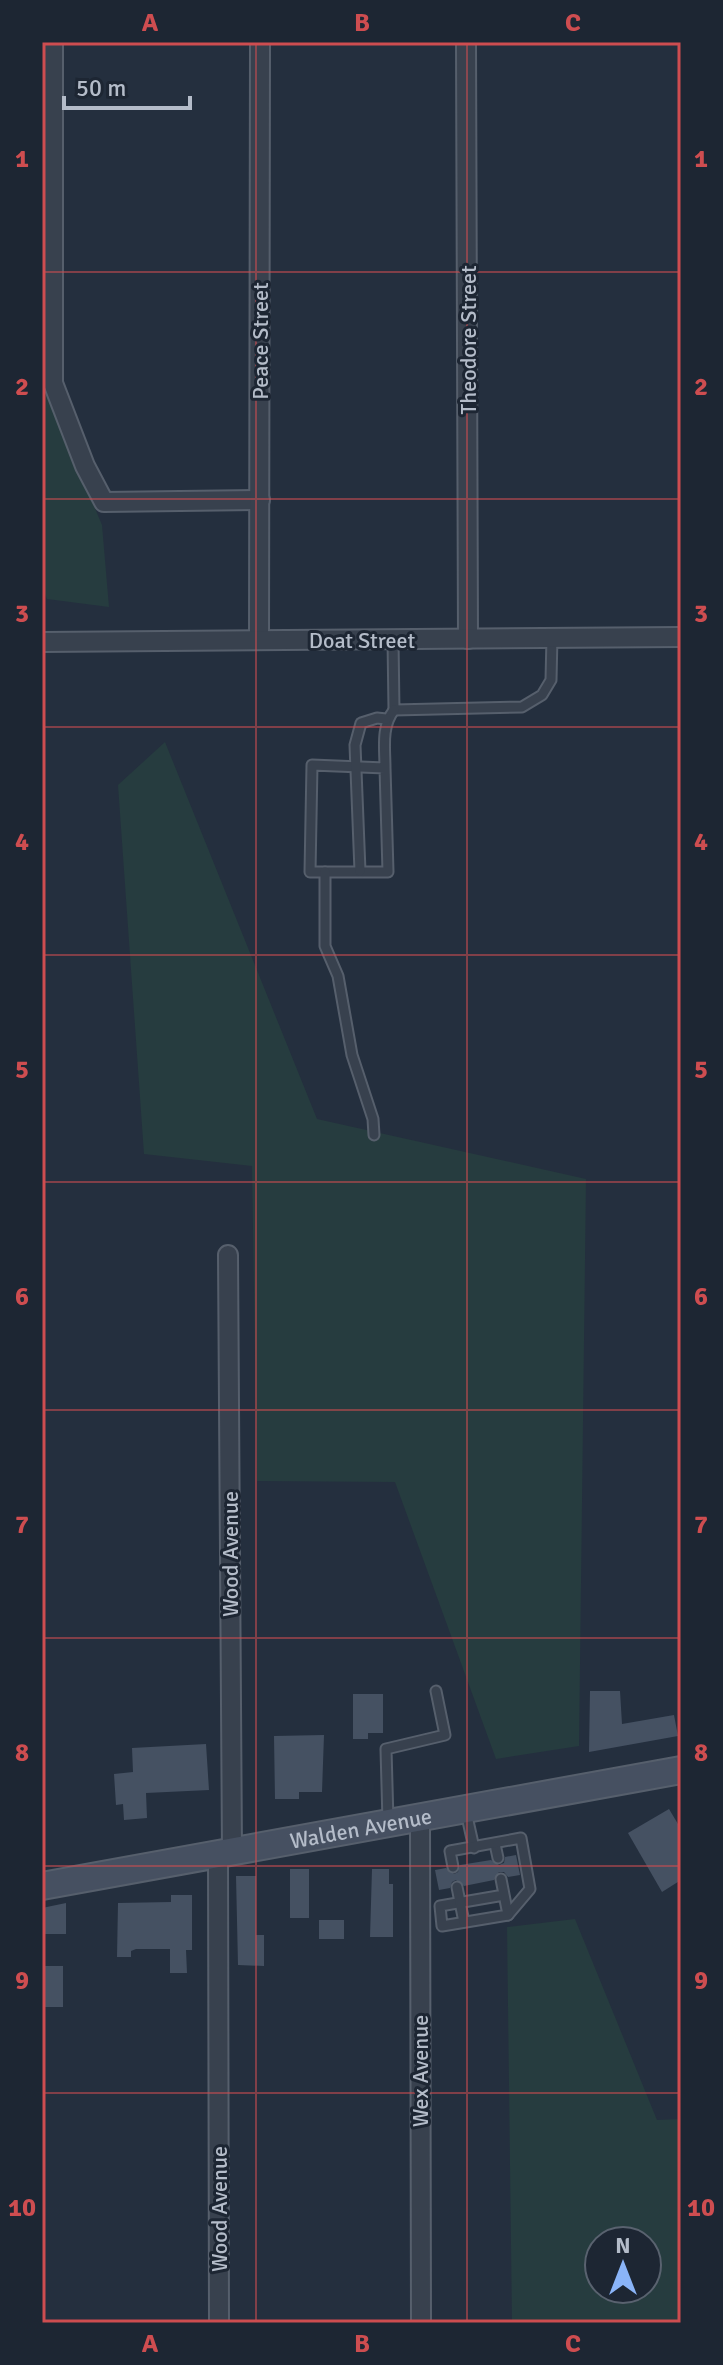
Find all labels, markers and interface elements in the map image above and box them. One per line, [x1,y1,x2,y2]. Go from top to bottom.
text: A [142,7,159,39]
text: B [354,7,370,39]
text: C [565,7,581,39]
scale bar [64,60,190,110]
text: 50 m [76,73,126,103]
text: 1 [15,143,29,175]
text: 1 [694,143,708,175]
street label: Theodore Street [455,265,482,415]
street label: Peace Street [247,282,274,400]
text: 2 [15,371,29,403]
text: 2 [694,371,708,403]
text: 3 [15,598,29,630]
text: 3 [694,598,708,630]
street label: Doat Street [309,627,416,654]
text: 4 [15,826,29,858]
text: 4 [694,826,708,858]
text: 5 [15,1054,29,1086]
text: 5 [694,1054,708,1086]
text: 6 [15,1281,29,1313]
text: 6 [694,1281,708,1313]
street label: Wood Avenue [217,1491,244,1617]
text: 7 [15,1509,29,1541]
text: 7 [694,1509,708,1541]
text: 8 [15,1737,29,1769]
text: 8 [694,1737,708,1769]
street label: Walden Avenue [288,1802,434,1855]
text: 9 [15,1965,29,1997]
text: 9 [694,1965,708,1997]
street label: Wex Avenue [407,2015,434,2127]
street label: Wood Avenue [206,2146,233,2272]
text: 10 [8,2192,36,2224]
text: 10 [687,2192,715,2224]
north arrow [583,2225,663,2305]
text: N [615,2232,631,2259]
text: A [142,2328,159,2360]
text: B [354,2328,370,2360]
text: C [565,2328,581,2360]

